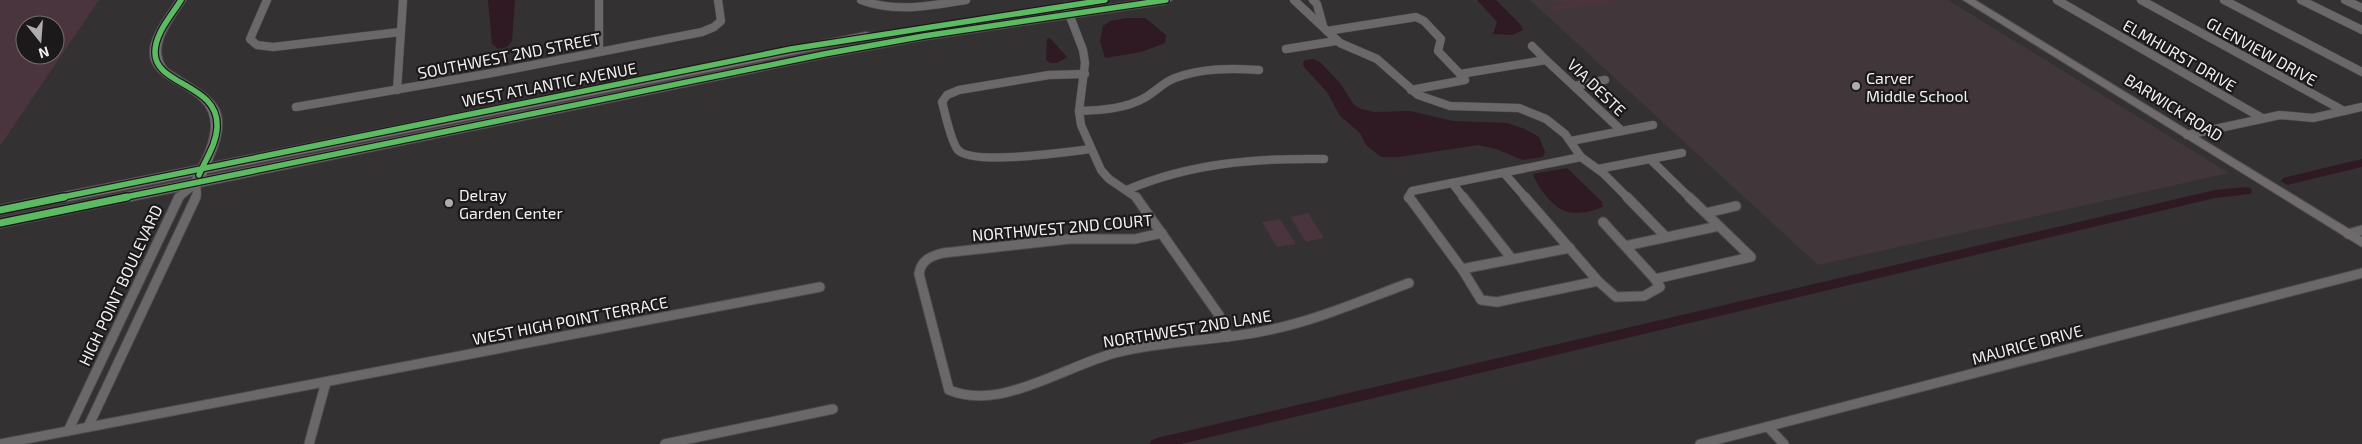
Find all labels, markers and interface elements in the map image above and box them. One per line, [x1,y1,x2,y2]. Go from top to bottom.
street label: GLENVIEW DRIVE [2203,13,2321,89]
north arrow [15,15,65,65]
street label: ELMHURST DRIVE [2120,15,2240,95]
street label: SOUTHWEST 2ND STREET [416,28,602,82]
text: N [37,43,51,63]
street label: VIA DESTE [1564,55,1630,120]
street label: WEST ATLANTIC AVENUE [460,58,638,110]
place label: Carver Middle School [1866,68,1969,105]
street label: BARWICK ROAD [2121,69,2227,145]
marker: Carver Middle School [1850,80,1862,92]
place label: Delray Garden Center [459,185,563,222]
marker: Delray Garden Center [443,197,455,209]
street label: HIGH POINT BOULEVARD [74,201,166,369]
street label: NORTHWEST 2ND COURT [971,210,1153,244]
street label: WEST HIGH POINT TERRACE [471,292,669,348]
street label: NORTHWEST 2ND LANE [1101,305,1273,351]
street label: MAURICE DRIVE [1970,320,2084,368]

